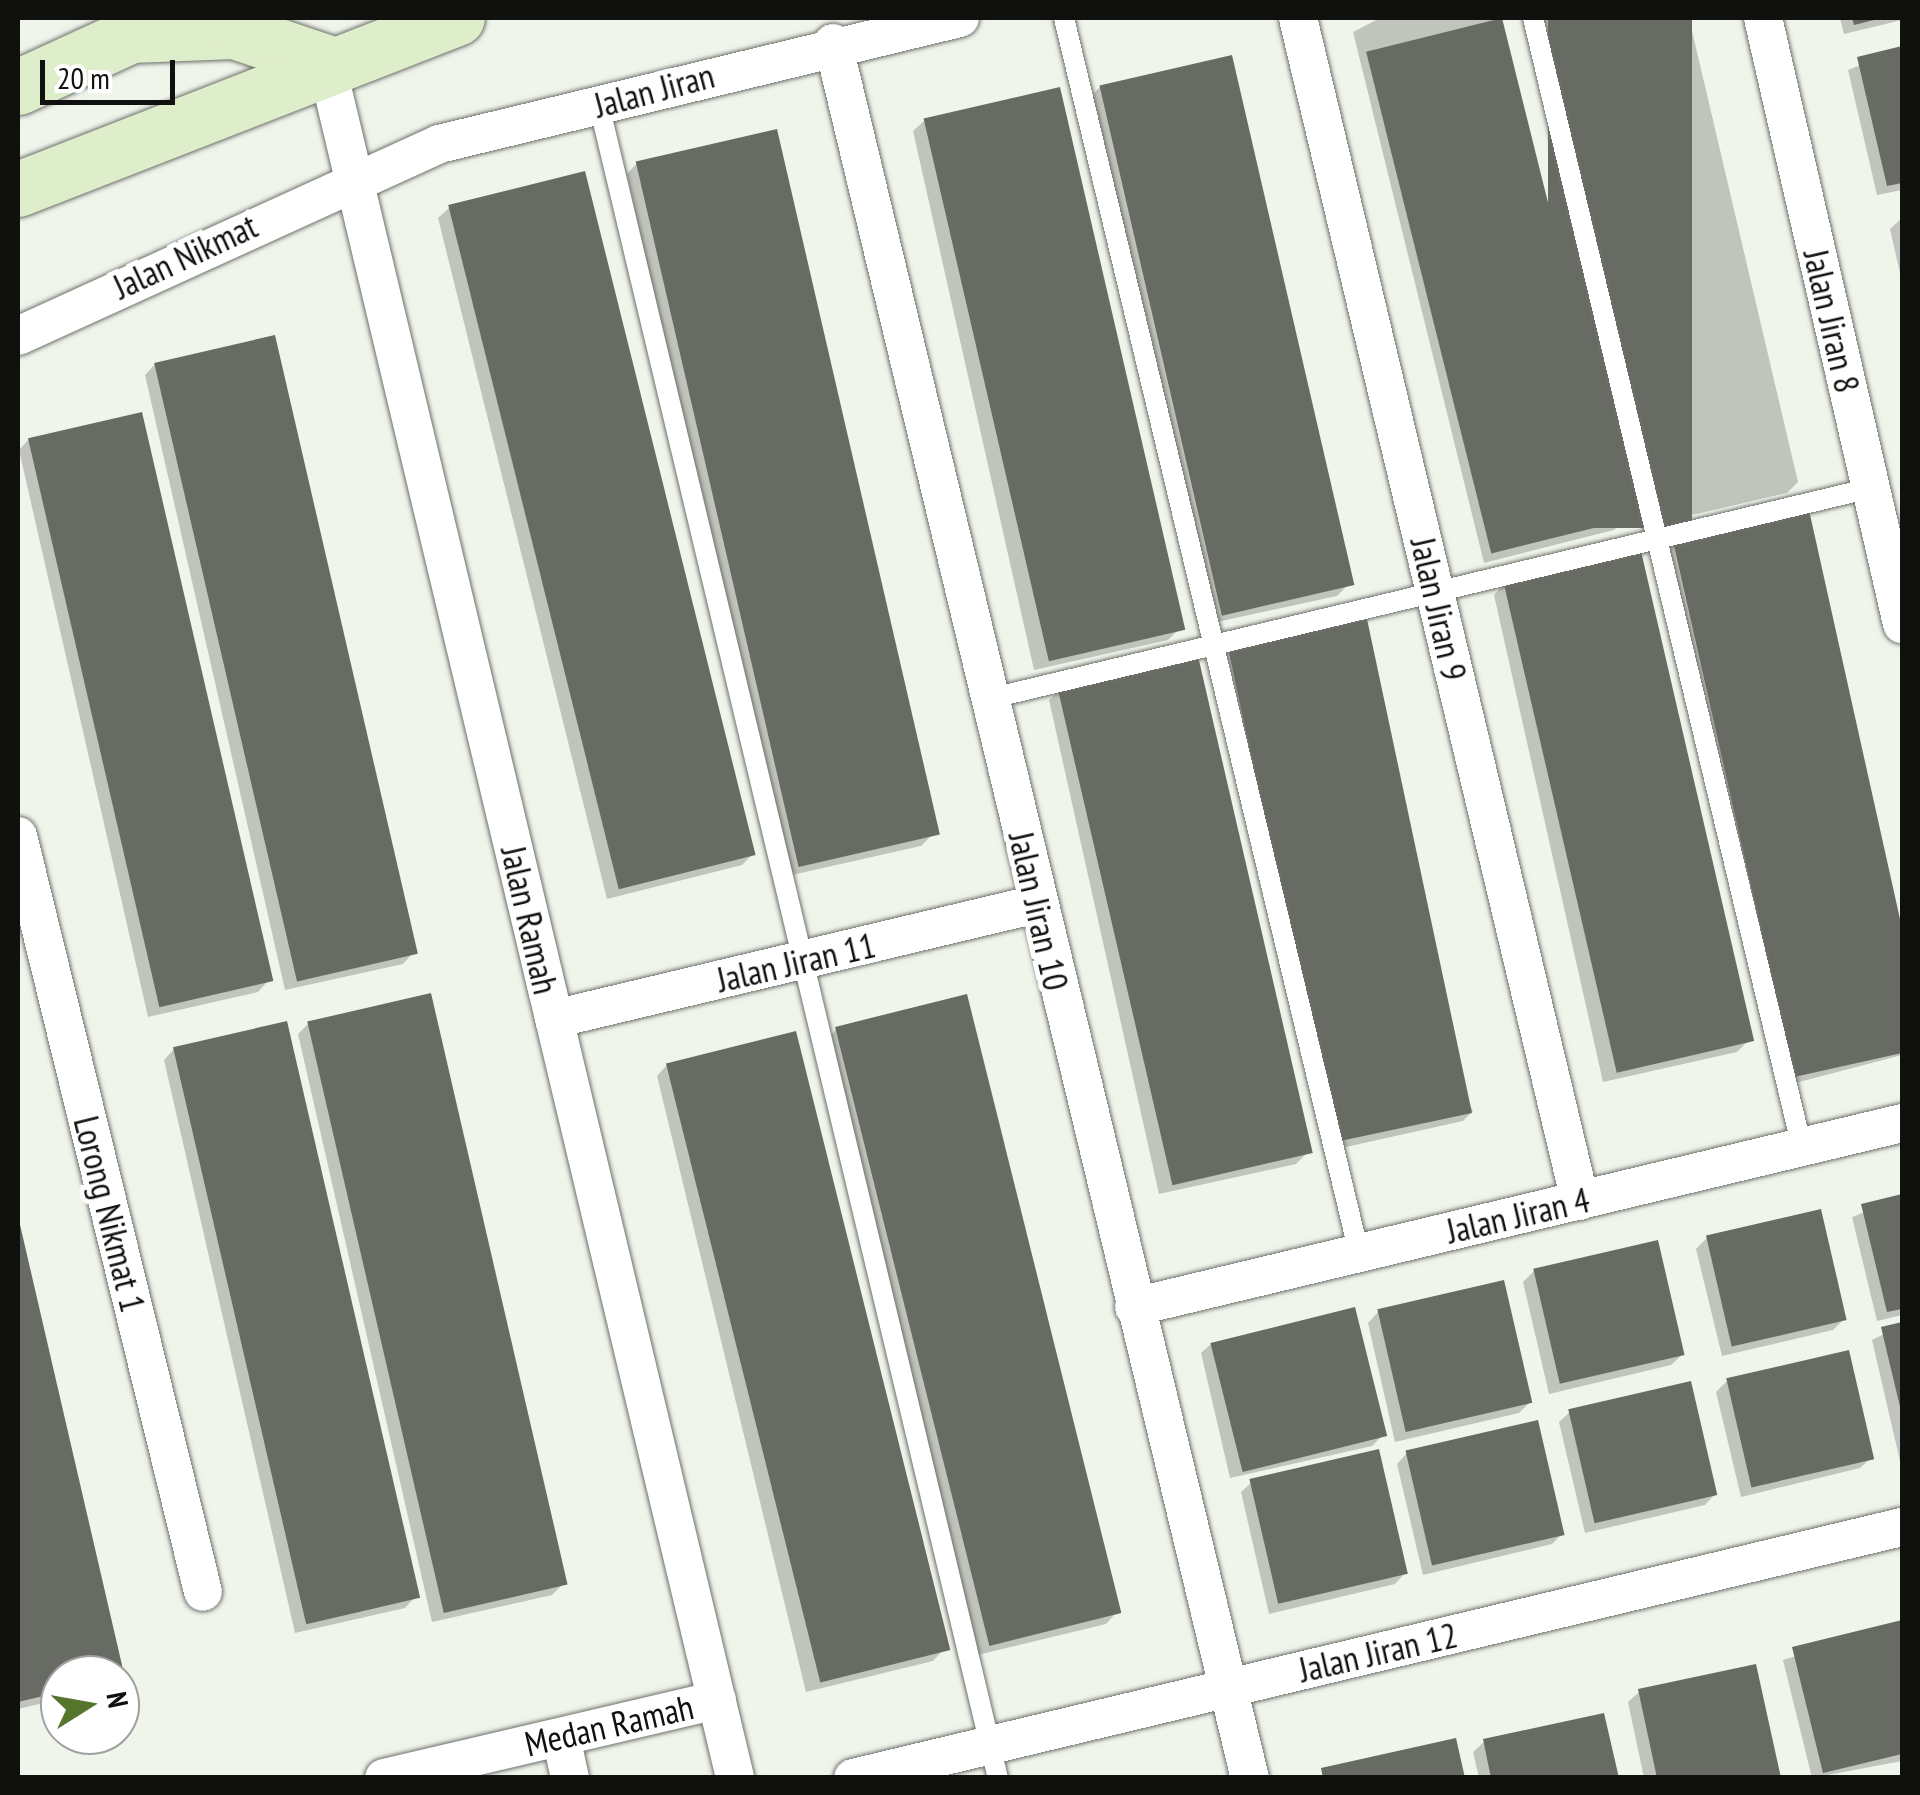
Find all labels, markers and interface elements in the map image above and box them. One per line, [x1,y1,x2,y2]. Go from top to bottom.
scale bar [45,40,180,102]
street label: Jalan Jiran [589,54,719,126]
text: 20 m [57,58,110,97]
street label: Jalan Nikmat [106,204,264,308]
street label: Jalan Jiran 8 [1795,245,1869,397]
street label: Jalan Jiran 9 [1402,533,1476,685]
street label: Jalan Jiran 10 [1000,828,1078,994]
street label: Jalan Ramah [493,842,567,998]
street label: Jalan Jiran 11 [713,923,879,1001]
street label: Lorong Nikmat 1 [65,1112,155,1316]
street label: Jalan Jiran 4 [1442,1178,1594,1252]
street label: Jalan Jiran 12 [1295,1613,1461,1691]
north arrow [40,1655,140,1755]
street label: Medan Ramah [521,1685,697,1765]
text: N [98,1689,138,1711]

